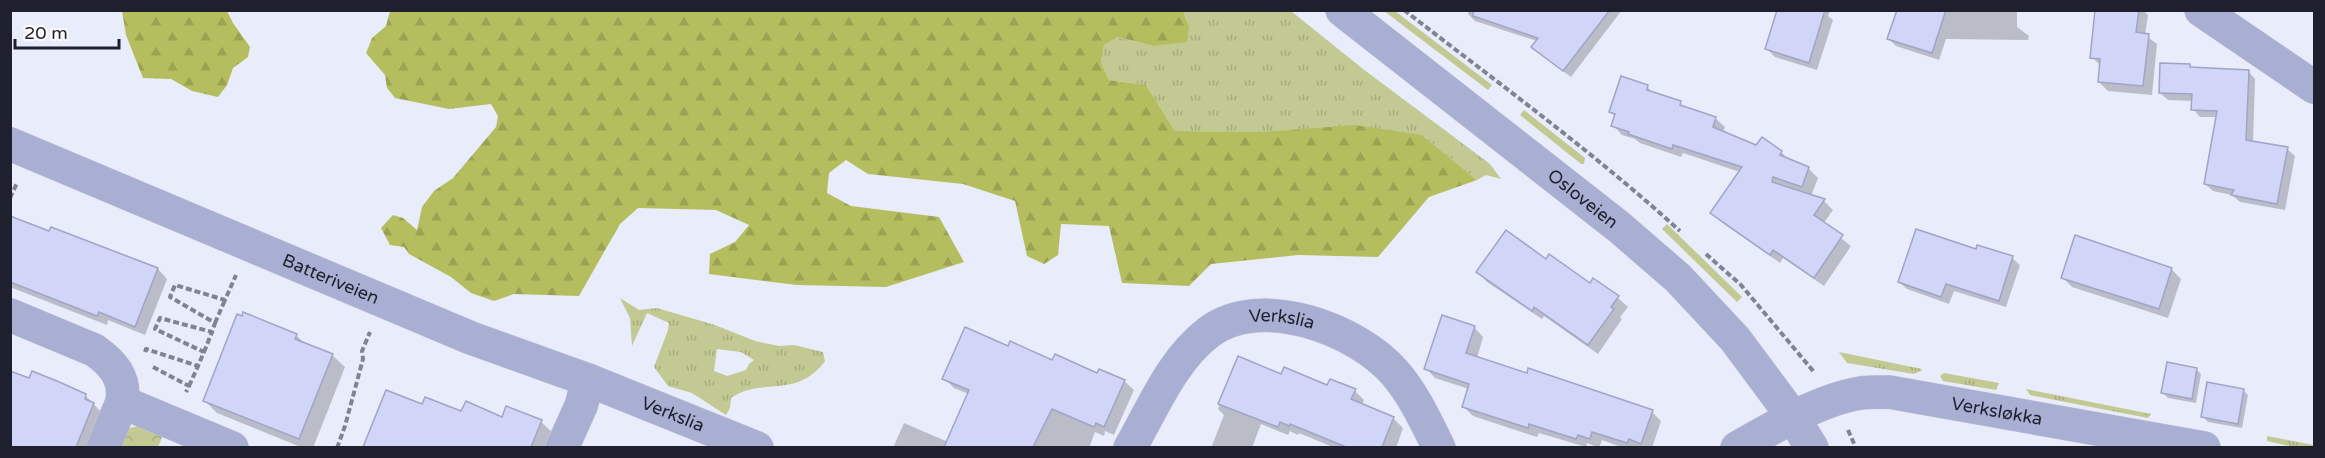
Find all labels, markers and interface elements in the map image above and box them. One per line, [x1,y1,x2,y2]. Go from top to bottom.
scale bar [15,12,118,50]
text: 20 m [24,22,68,44]
street label: Osloveien [1543,164,1623,233]
street label: Batteriveien [279,249,382,309]
street label: Verkslia [1248,304,1317,334]
street label: Verkslia [638,392,708,437]
street label: Verksløkka [1950,392,2044,430]

